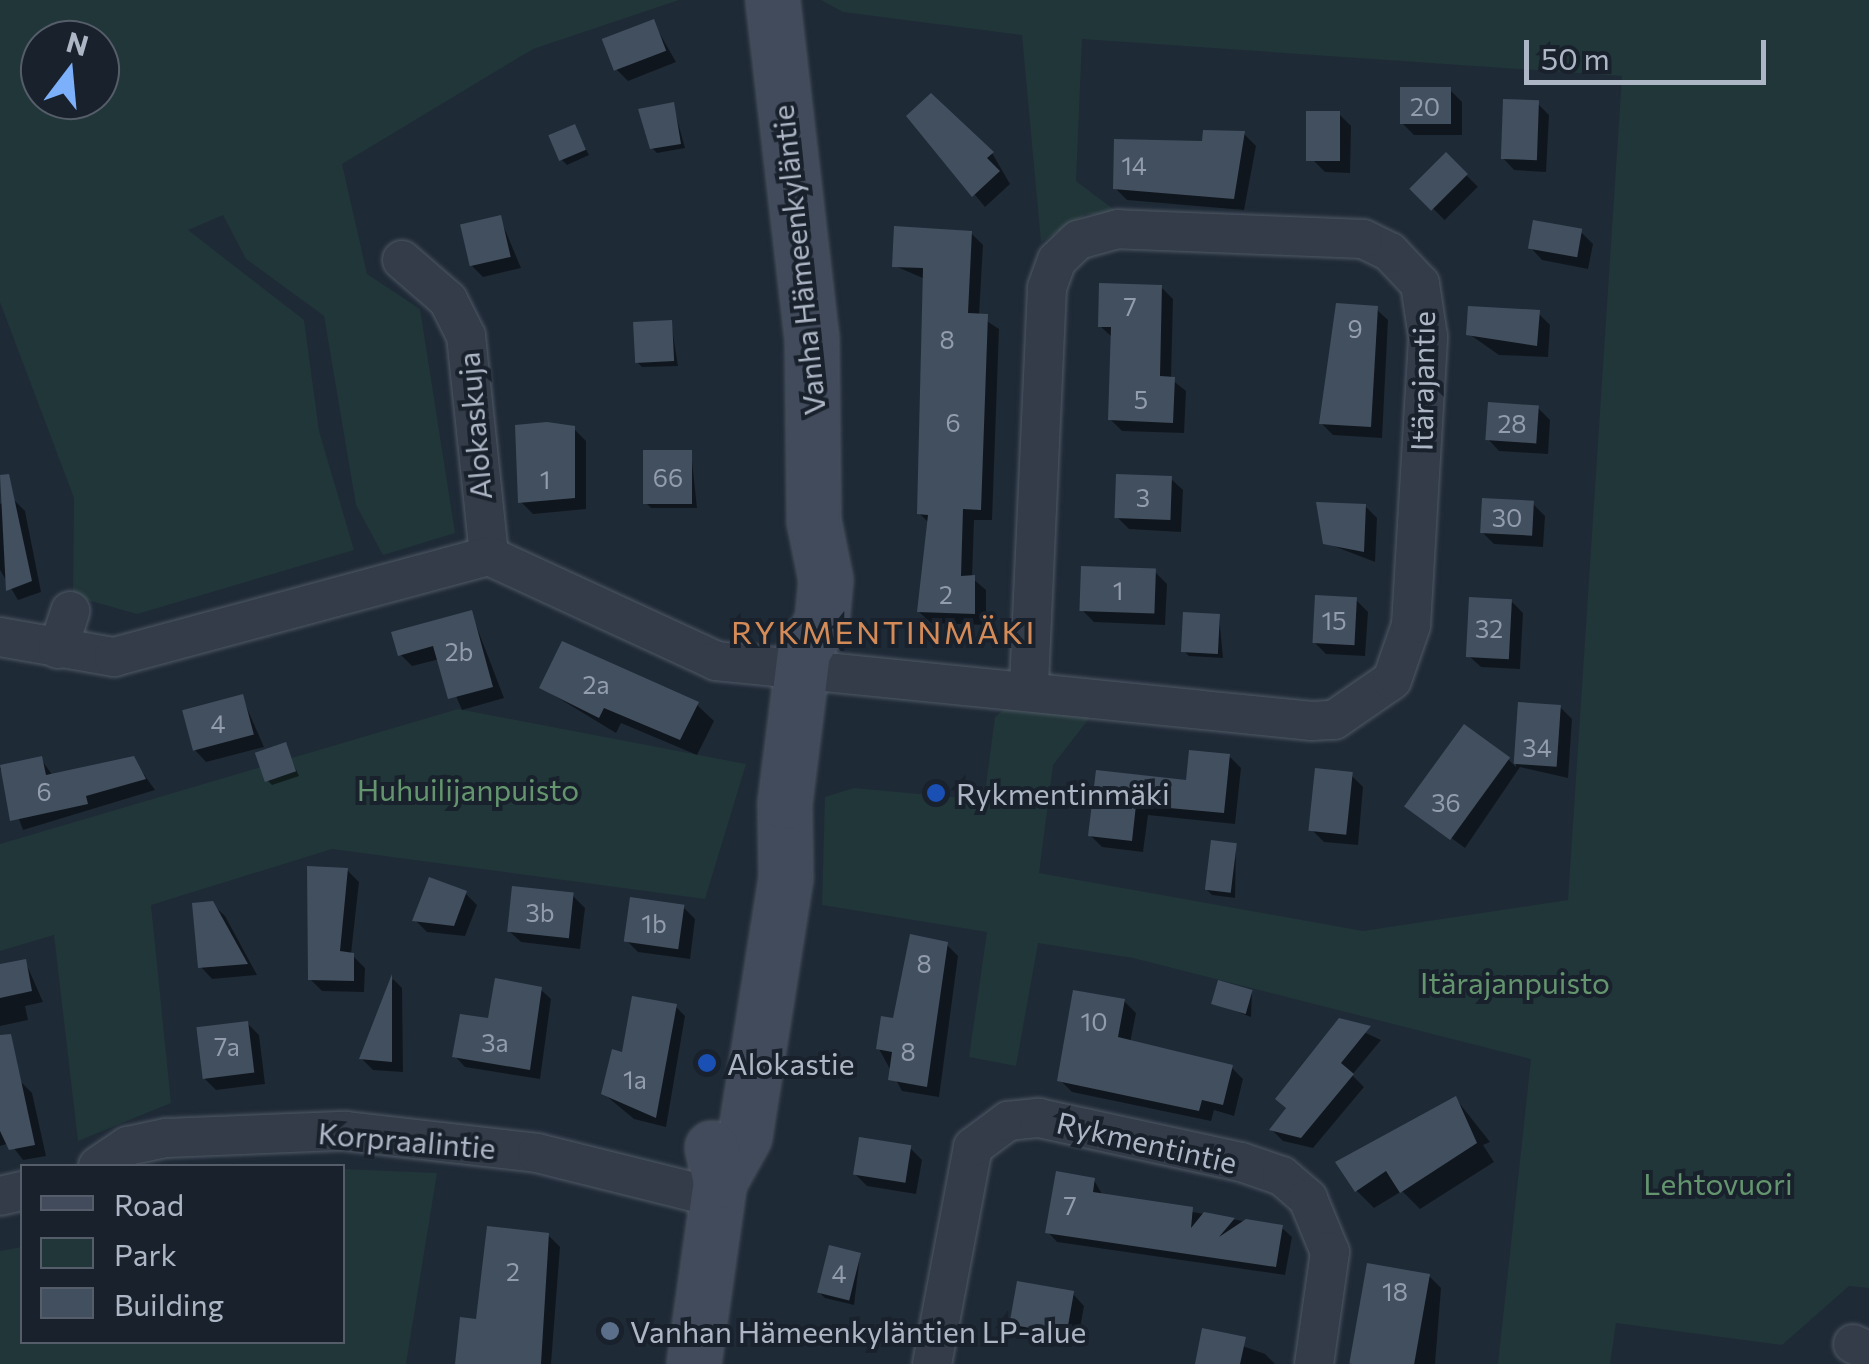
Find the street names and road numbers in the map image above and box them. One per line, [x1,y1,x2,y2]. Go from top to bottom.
street label: Vanha Hämeenkyläntie [764,103,832,417]
street label: Itärajantie [1403,311,1441,451]
street label: Alokaskuja [450,351,498,501]
street label: Rykmentintie [1053,1104,1241,1180]
street label: Korpraalintie [317,1114,497,1166]

